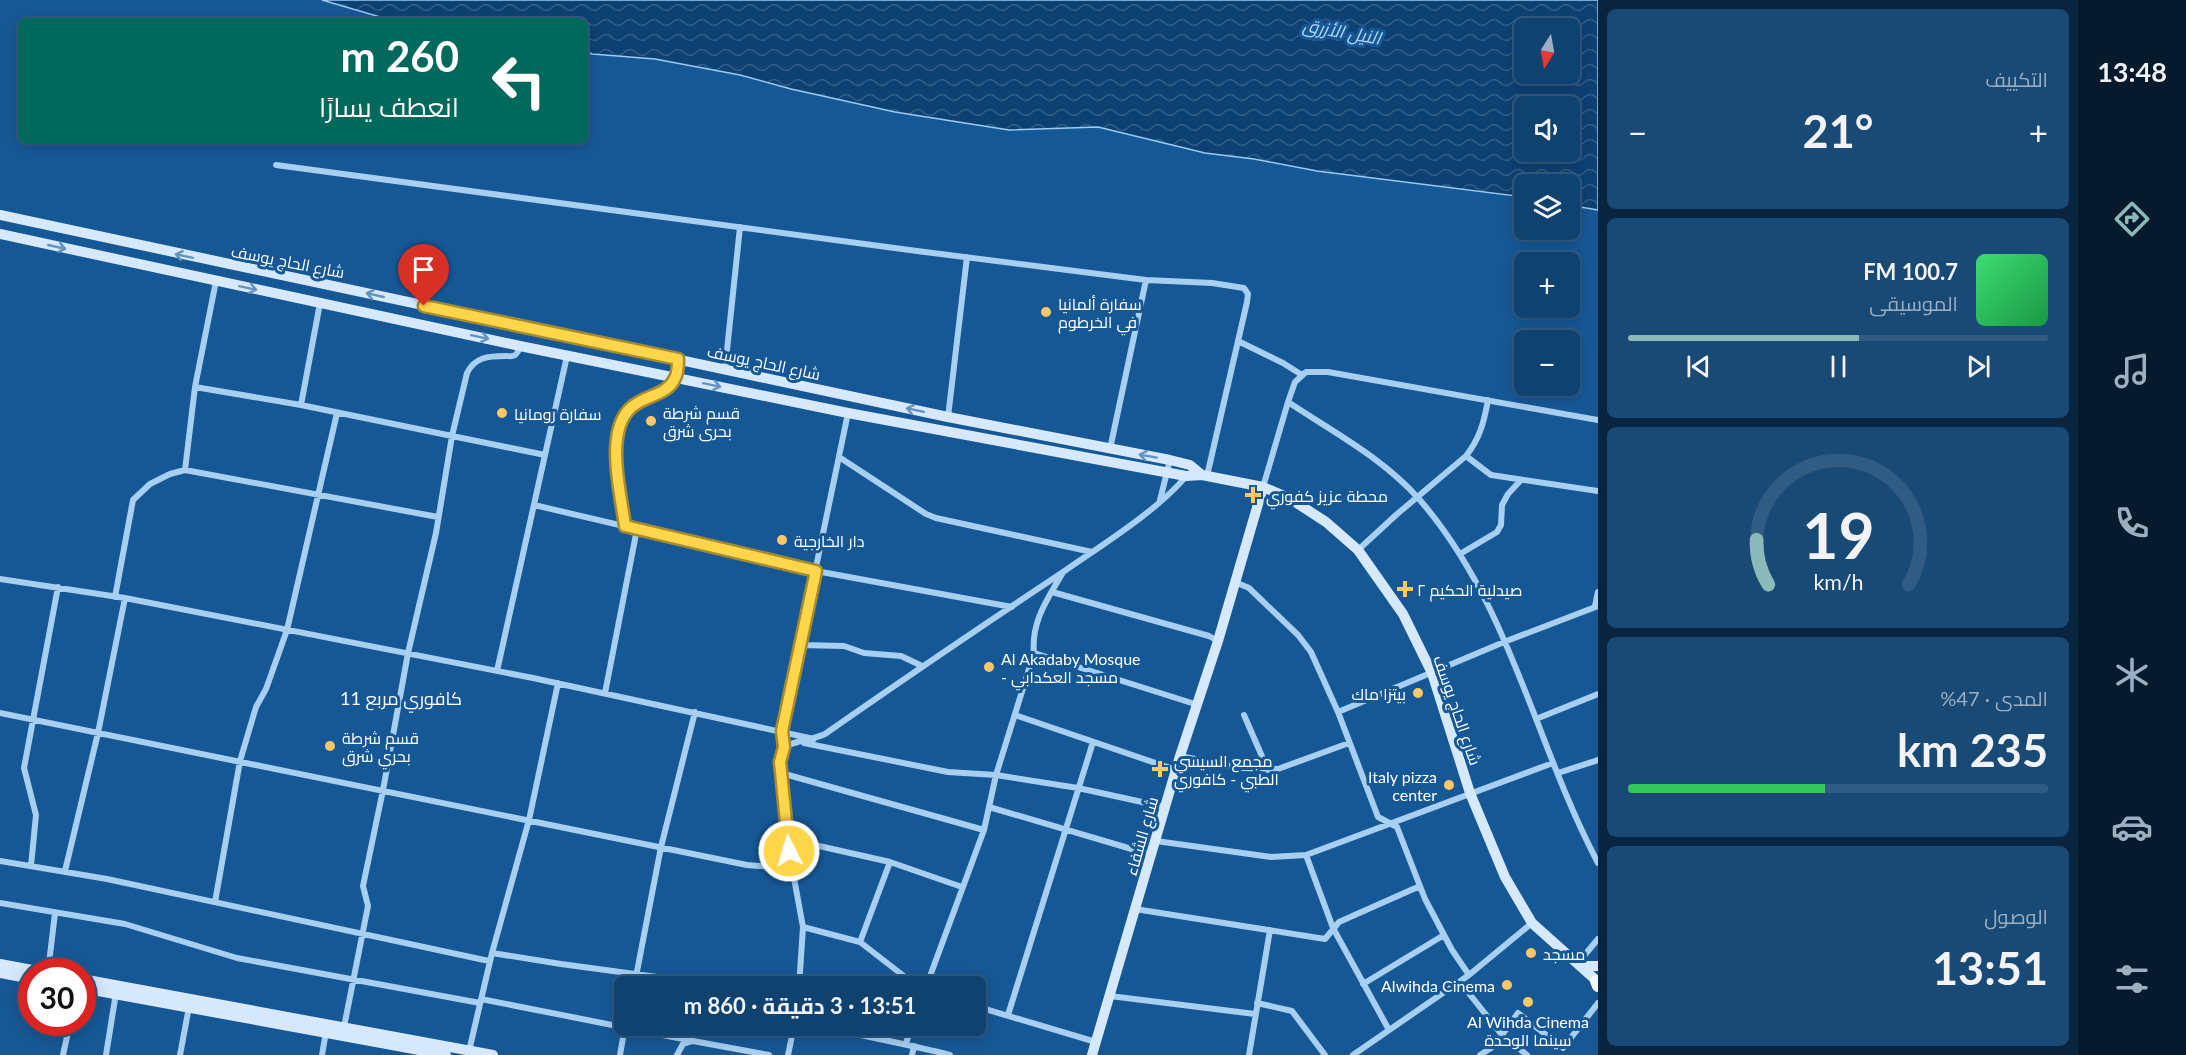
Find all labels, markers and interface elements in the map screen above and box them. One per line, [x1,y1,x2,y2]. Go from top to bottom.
water label: النيل الأزرق [1301,13,1385,50]
north arrow [1514,18,1580,84]
map controls [1514,18,1580,396]
text: 260 m [341,31,459,81]
icon: left [480,42,558,120]
text: 13:48 [2097,55,2167,88]
text: التكييف [1985,67,2048,91]
text: انعطف يسارًا [319,90,459,123]
button: sound [1514,96,1580,162]
text: 21° [1803,104,1873,158]
text: − [1628,112,1647,152]
text: + [2029,112,2048,152]
button: layers [1514,174,1580,240]
icon: directions [2111,198,2153,240]
one-way arrow [47,241,66,253]
street label: شارع الحاج يوسف [229,241,346,284]
pin [398,244,449,306]
one-way arrow [175,249,194,261]
button: + [1514,252,1580,318]
icon: arrive [407,253,440,286]
text: 100.7 FM [1863,258,1958,285]
one-way arrow [238,283,257,294]
one-way arrow [366,288,385,300]
text: الموسيقى [1869,291,1958,315]
place label: سفارة ألمانيا في الخرطوم [1058,294,1142,336]
marker: سفارة ألمانيا في الخرطوم [1039,305,1053,319]
button: − [1514,330,1580,396]
one-way arrow [470,332,489,344]
street label: شارع الحاج يوسف [705,341,822,386]
icon: previous [1682,350,1715,383]
icon: pause [1822,350,1855,383]
icon: next [1962,350,1995,383]
icon: music [2111,350,2153,392]
one-way arrow [701,380,721,391]
place label: قسم شرطة بحرى شرق [663,403,740,442]
place label: سفارة رومانيا [514,404,601,424]
one-way arrow [906,404,925,416]
marker: سفارة رومانيا [495,406,509,420]
marker: قسم شرطة بحرى شرق [644,414,658,428]
one-way arrow [1138,450,1158,461]
marker: محطة عزيز كفوري [1244,486,1262,504]
place label: محطة عزيز كفوري [1266,486,1388,510]
text: 19 [1802,497,1874,572]
icon: phone [2111,502,2153,544]
place label: دار الخارجية [794,531,864,551]
marker: دار الخارجية [775,533,789,547]
text: km/h [1813,569,1863,595]
place label: صيدلية الحكيم ٢ [1417,580,1523,602]
marker: صيدلية الحكيم ٢ [1398,582,1412,596]
place label: Al Akadaby Mosque - مسجد العكدابي [1001,649,1141,691]
street label: شارع الحاج يوسف [1427,652,1486,769]
icon: climate [2111,654,2153,696]
marker: Al Akadaby Mosque - مسجد العكدابي [982,660,996,674]
place label: بيتزا ماك [1352,684,1406,704]
marker: بيتزا ماك [1411,686,1425,700]
text: المدى · 47% [1940,686,2048,710]
district label: كافوري مربع 11 [340,687,462,713]
text: 235 km [1897,723,2048,777]
place label: قسم شرطة بحري شرق [342,728,419,770]
marker: قسم شرطة بحري شرق [323,739,337,753]
place label: مجمع السيسي الطبي - كافوري [1174,751,1279,793]
marker: مجمع السيسي الطبي - كافوري [1151,760,1169,778]
place label: Italy pizza center [1368,767,1437,804]
marker: Italy pizza center [1442,778,1456,792]
street label: شارع الشفاء [1121,794,1164,878]
icon: car [2111,806,2153,848]
position arrow [757,819,821,883]
text: الوصول [1984,904,2048,928]
text: 13:51 [1932,941,2048,995]
place label: مسجد [1543,944,1585,964]
marker: مسجد [1524,946,1538,960]
speed limit sign: 30 [18,958,96,1036]
icon: filters [2111,958,2153,1000]
place label: Alwihda Cinema [1381,976,1495,995]
marker: Alwihda Cinema [1500,978,1514,992]
text: 13:51 · 3 دقيقة · 860 m [684,992,916,1019]
marker: Al Wihda Cinema سينما الوحدة [1521,995,1535,1009]
place label: Al Wihda Cinema سينما الوحدة [1467,1012,1589,1050]

